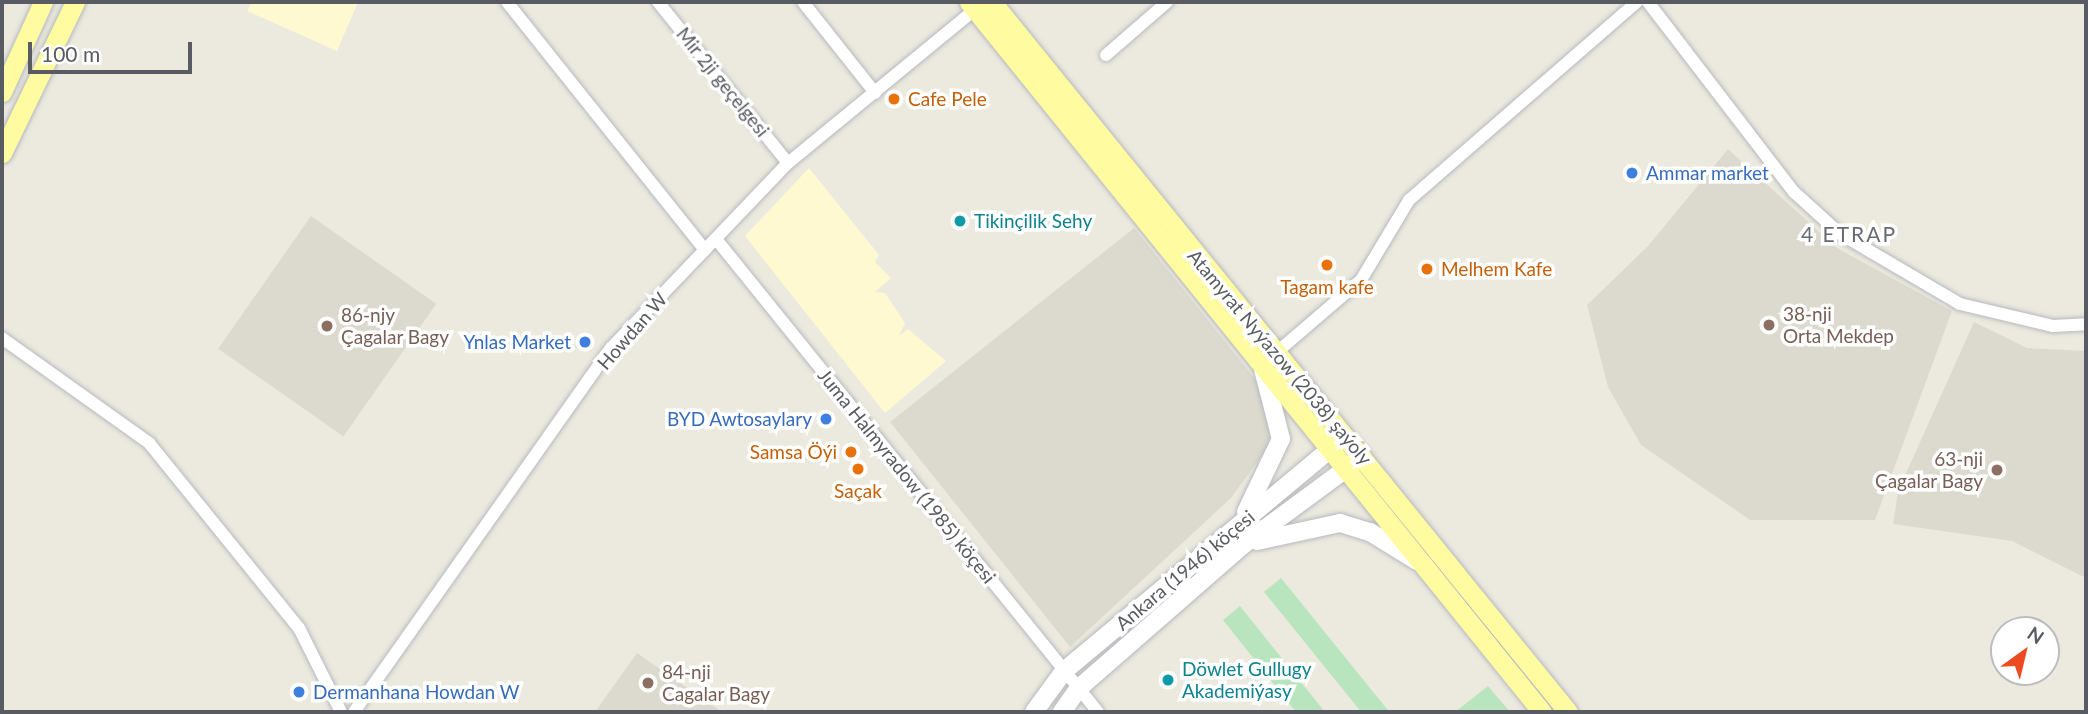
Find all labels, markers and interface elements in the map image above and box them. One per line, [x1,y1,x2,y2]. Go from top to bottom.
street label: Mir 2ji geçelgesi [672,23,774,141]
scale bar [32,28,196,72]
text: 100 m [41,41,100,66]
place label: Cafe Pele [908,88,987,110]
marker: Cafe Pele [886,91,902,107]
place label: Ammar market [1646,162,1769,184]
marker: Ammar market [1624,165,1640,181]
place label: Tikinçilik Sehy [974,210,1092,232]
marker: Tikinçilik Sehy [952,213,968,229]
district label: 4 ETRAP [1802,221,1896,247]
street label: Atamyrat Nyýazow (2038) şaýoly [1183,245,1377,469]
marker: Tagam kafe [1319,257,1335,273]
place label: Melhem Kafe [1441,258,1552,280]
marker: Melhem Kafe [1419,261,1435,277]
place label: Tagam kafe [1280,276,1374,298]
street label: Howdan W [592,288,672,374]
place label: 38-nji Orta Mekdep [1783,303,1894,347]
place label: 86-njy Çagalar Bagy [341,304,449,348]
marker: 38-nji Orta Mekdep [1761,317,1777,333]
marker: 86-njy Çagalar Bagy [319,318,335,334]
place label: Ynlas Market [464,331,571,353]
marker: Ynlas Market [577,334,593,350]
street label: Juma Halmyradow (1985) köçesi [813,364,1001,588]
place label: BYD Awtosaylary [666,408,812,430]
marker: BYD Awtosaylary [818,411,834,427]
place label: Samsa Öýi [750,441,837,463]
marker: Samsa Öýi [843,444,859,460]
place label: 63-nji Çagalar Bagy [1875,448,1983,492]
marker: Saçak [850,461,866,477]
marker: 63-nji Çagalar Bagy [1989,462,2005,478]
place label: Saçak [834,480,882,502]
street label: Ankara (1946) köçesi [1111,505,1259,635]
north arrow [1990,616,2060,686]
text: N [2023,621,2048,648]
place label: Döwlet Gullugy Akademiýasy [1182,658,1312,702]
place label: 84-nji Cagalar Bagy [662,661,770,705]
marker: Döwlet Gullugy Akademiýasy [1160,672,1176,688]
marker: 84-nji Cagalar Bagy [640,675,656,691]
place label: Dermanhana Howdan W [313,681,520,703]
marker: Dermanhana Howdan W [291,684,307,700]

